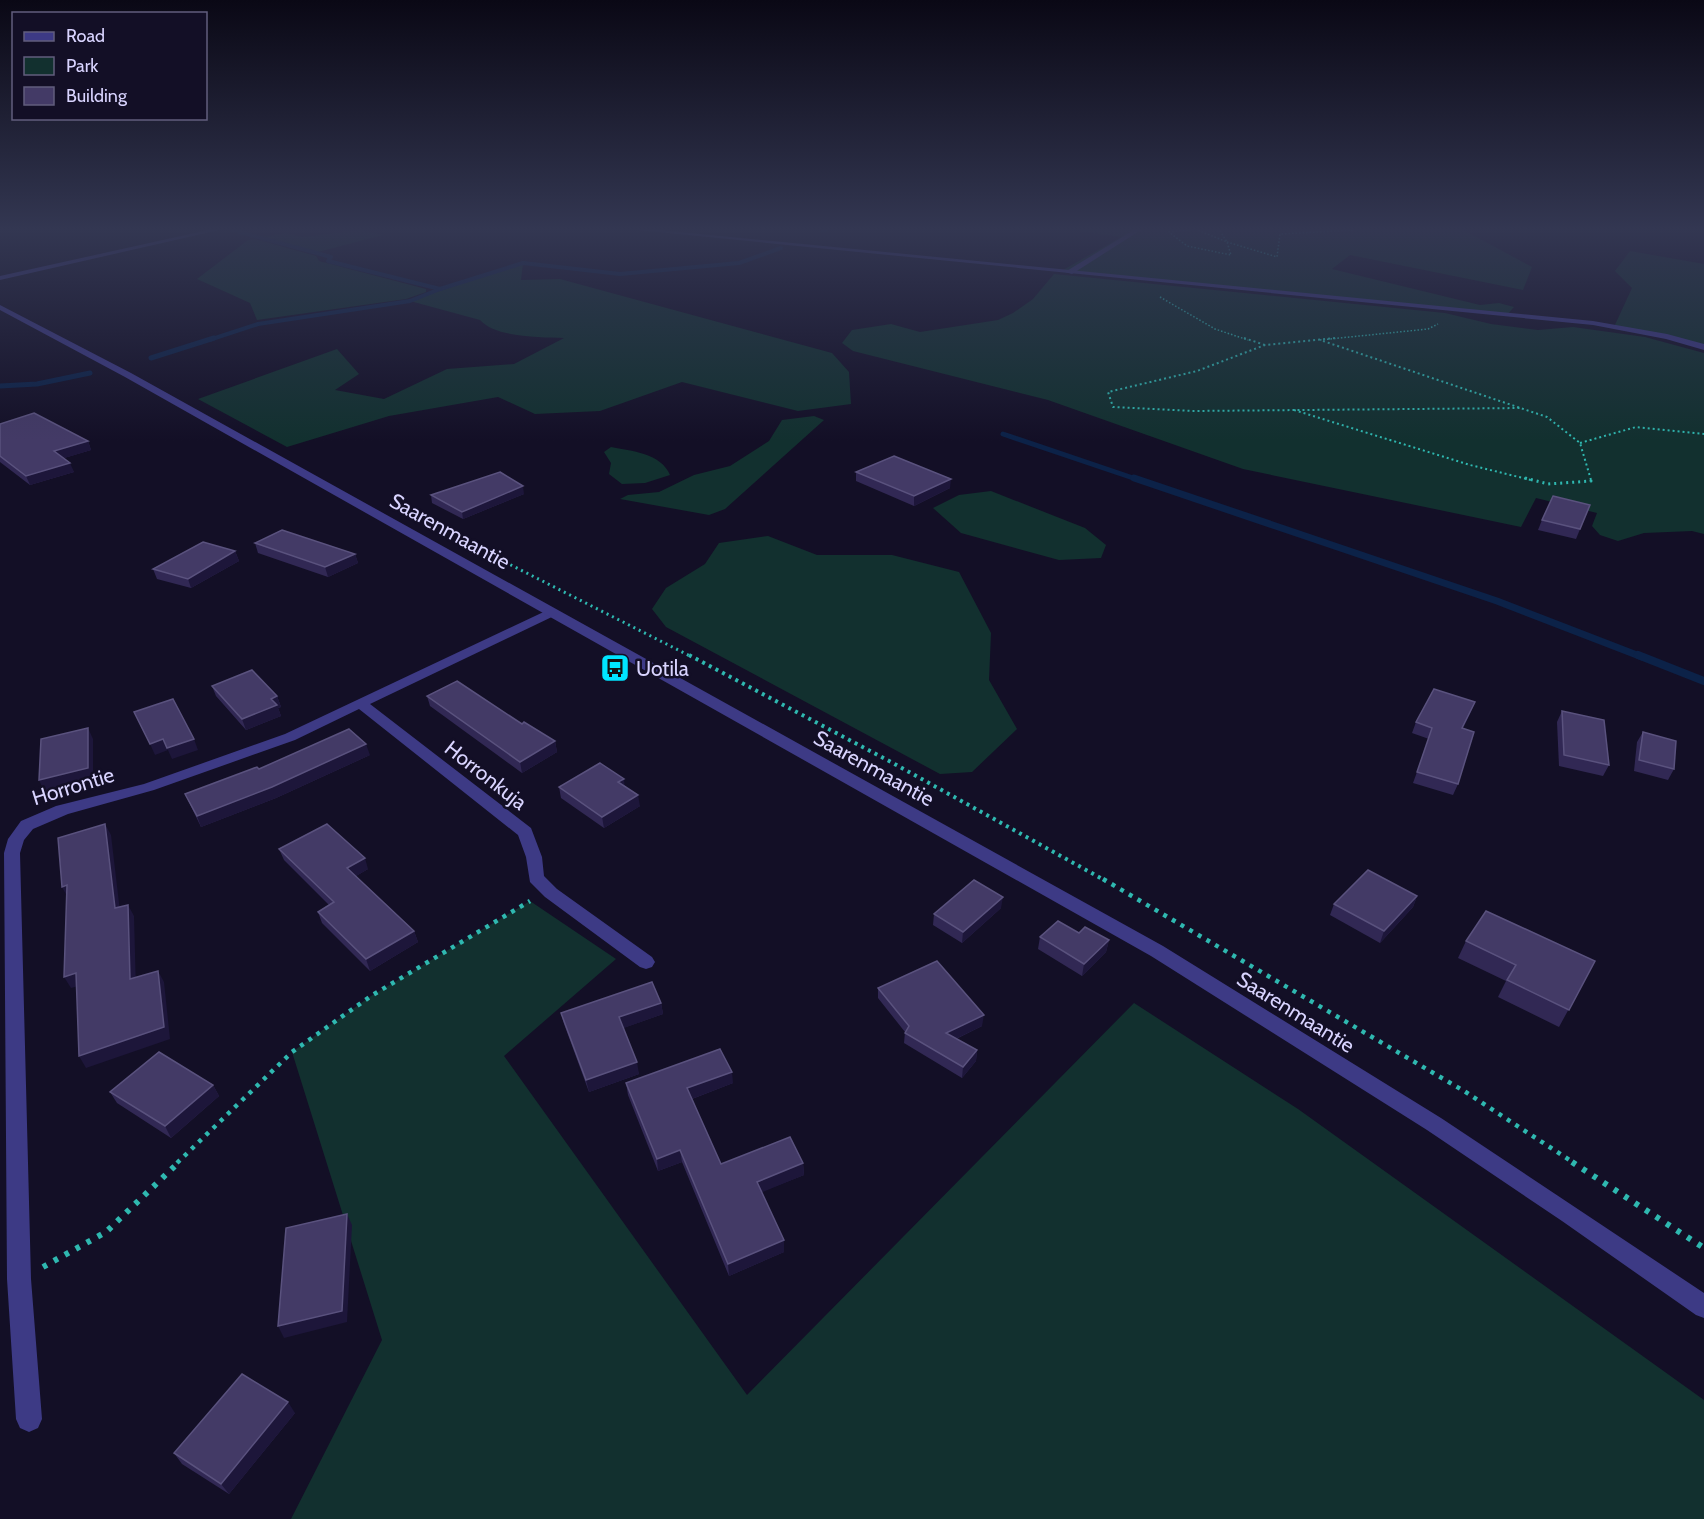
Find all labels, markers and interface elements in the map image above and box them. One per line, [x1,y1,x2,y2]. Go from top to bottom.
legend [12,12,207,120]
text: Road [66,25,105,47]
text: Park [66,55,99,77]
text: Building [66,85,128,107]
street label: Saarenmaantie [385,488,515,574]
bus stop icon: Uotila [599,652,631,684]
place label: Uotila [636,656,689,681]
street label: Saarenmaantie [809,725,939,811]
street label: Horronkuja [439,735,532,816]
street label: Horrontie [29,762,117,810]
street label: Saarenmaantie [1233,966,1360,1058]

